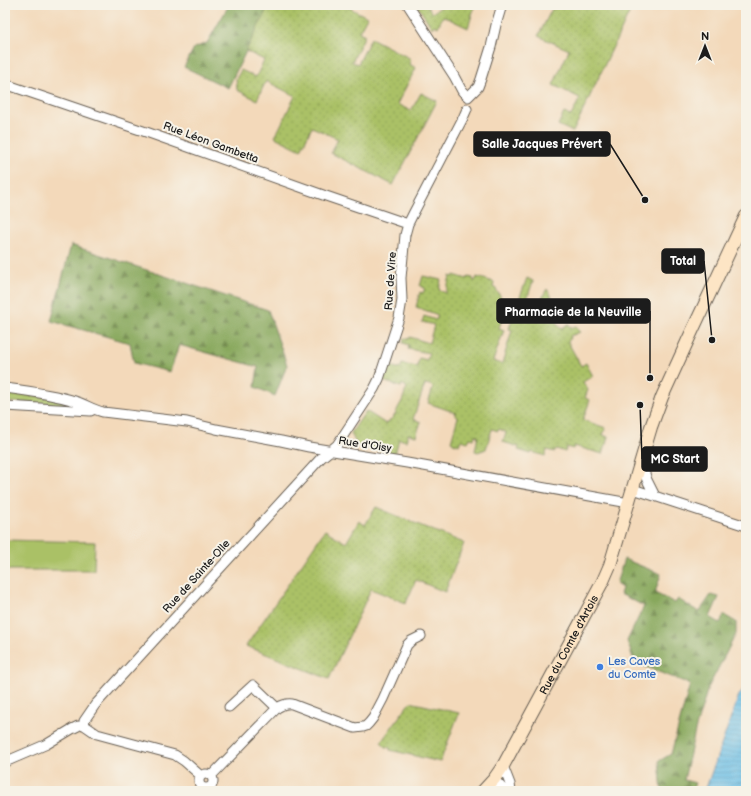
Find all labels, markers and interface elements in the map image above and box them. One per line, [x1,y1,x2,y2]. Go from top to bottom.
north arrow [685,26,725,66]
text: N [701,30,709,43]
street label: Rue Léon Gambetta [161,119,260,166]
callout: Salle Jacques Prévert [474,132,610,156]
text: Salle Jacques Prévert [482,137,602,152]
callout: Total [662,249,704,273]
street label: Rue de Vire [382,251,399,311]
text: Total [670,254,696,269]
callout: Pharmacie de la Neuville [497,299,650,323]
text: Pharmacie de la Neuville [504,305,642,320]
street label: Rue d'Oisy [337,434,392,455]
callout: MC Start [642,447,707,471]
text: MC Start [650,452,700,467]
street label: Rue de Sainte-Olle [160,537,233,616]
street label: Rue du Comte d'Artois [537,593,601,697]
place label: Les Caves du Comte [608,655,661,681]
marker: Les Caves du Comte [595,662,605,672]

